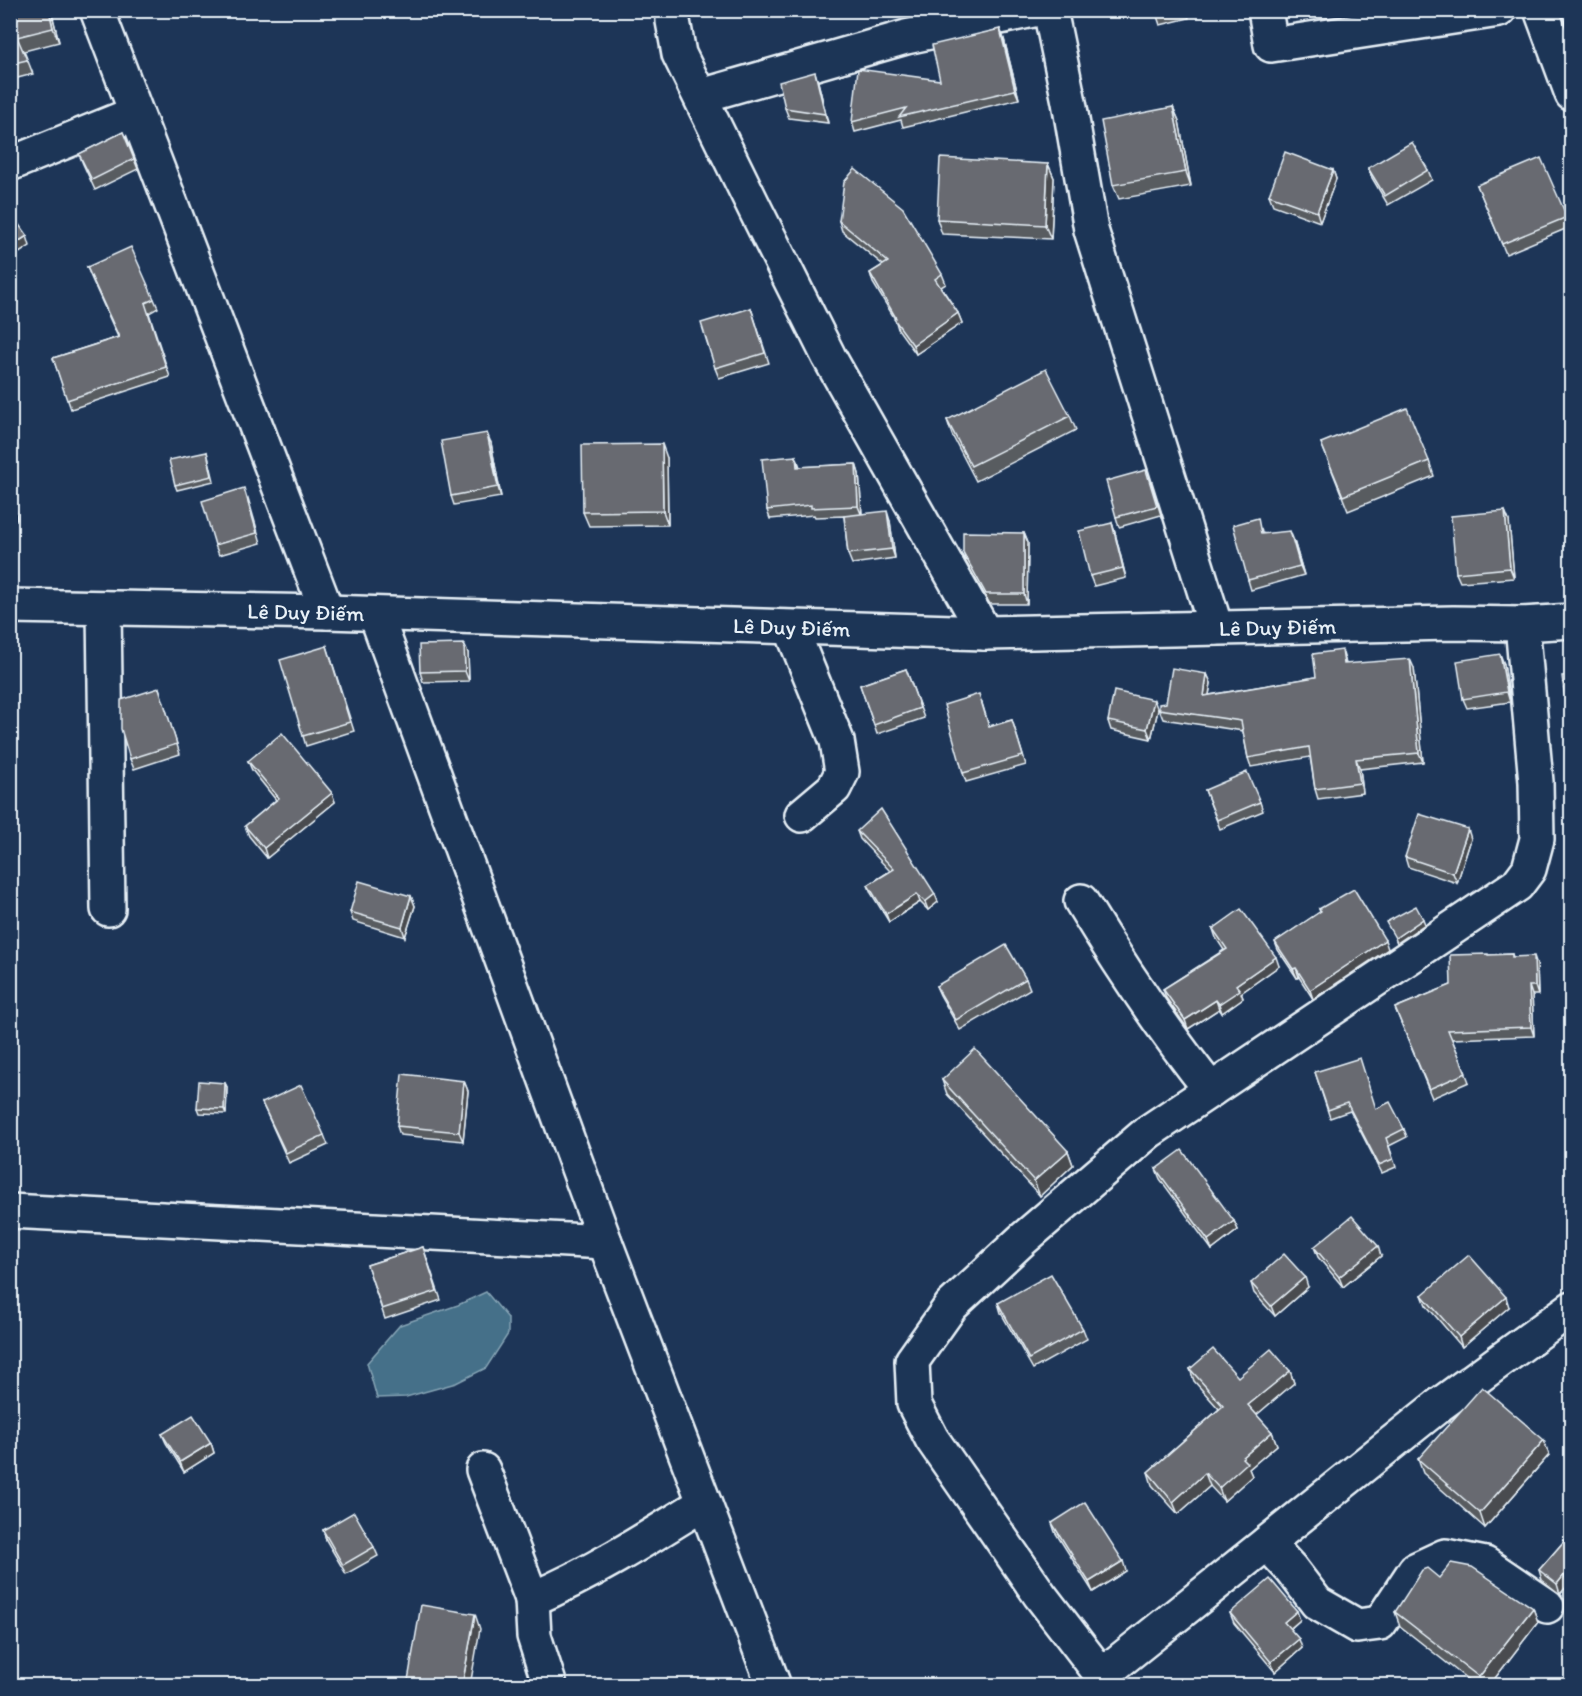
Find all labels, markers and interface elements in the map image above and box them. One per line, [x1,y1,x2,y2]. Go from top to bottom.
street label: Lê Duy Điếm [247,597,366,627]
street label: Lê Duy Điếm [733,611,851,642]
street label: Lê Duy Điếm [1219,612,1337,642]

